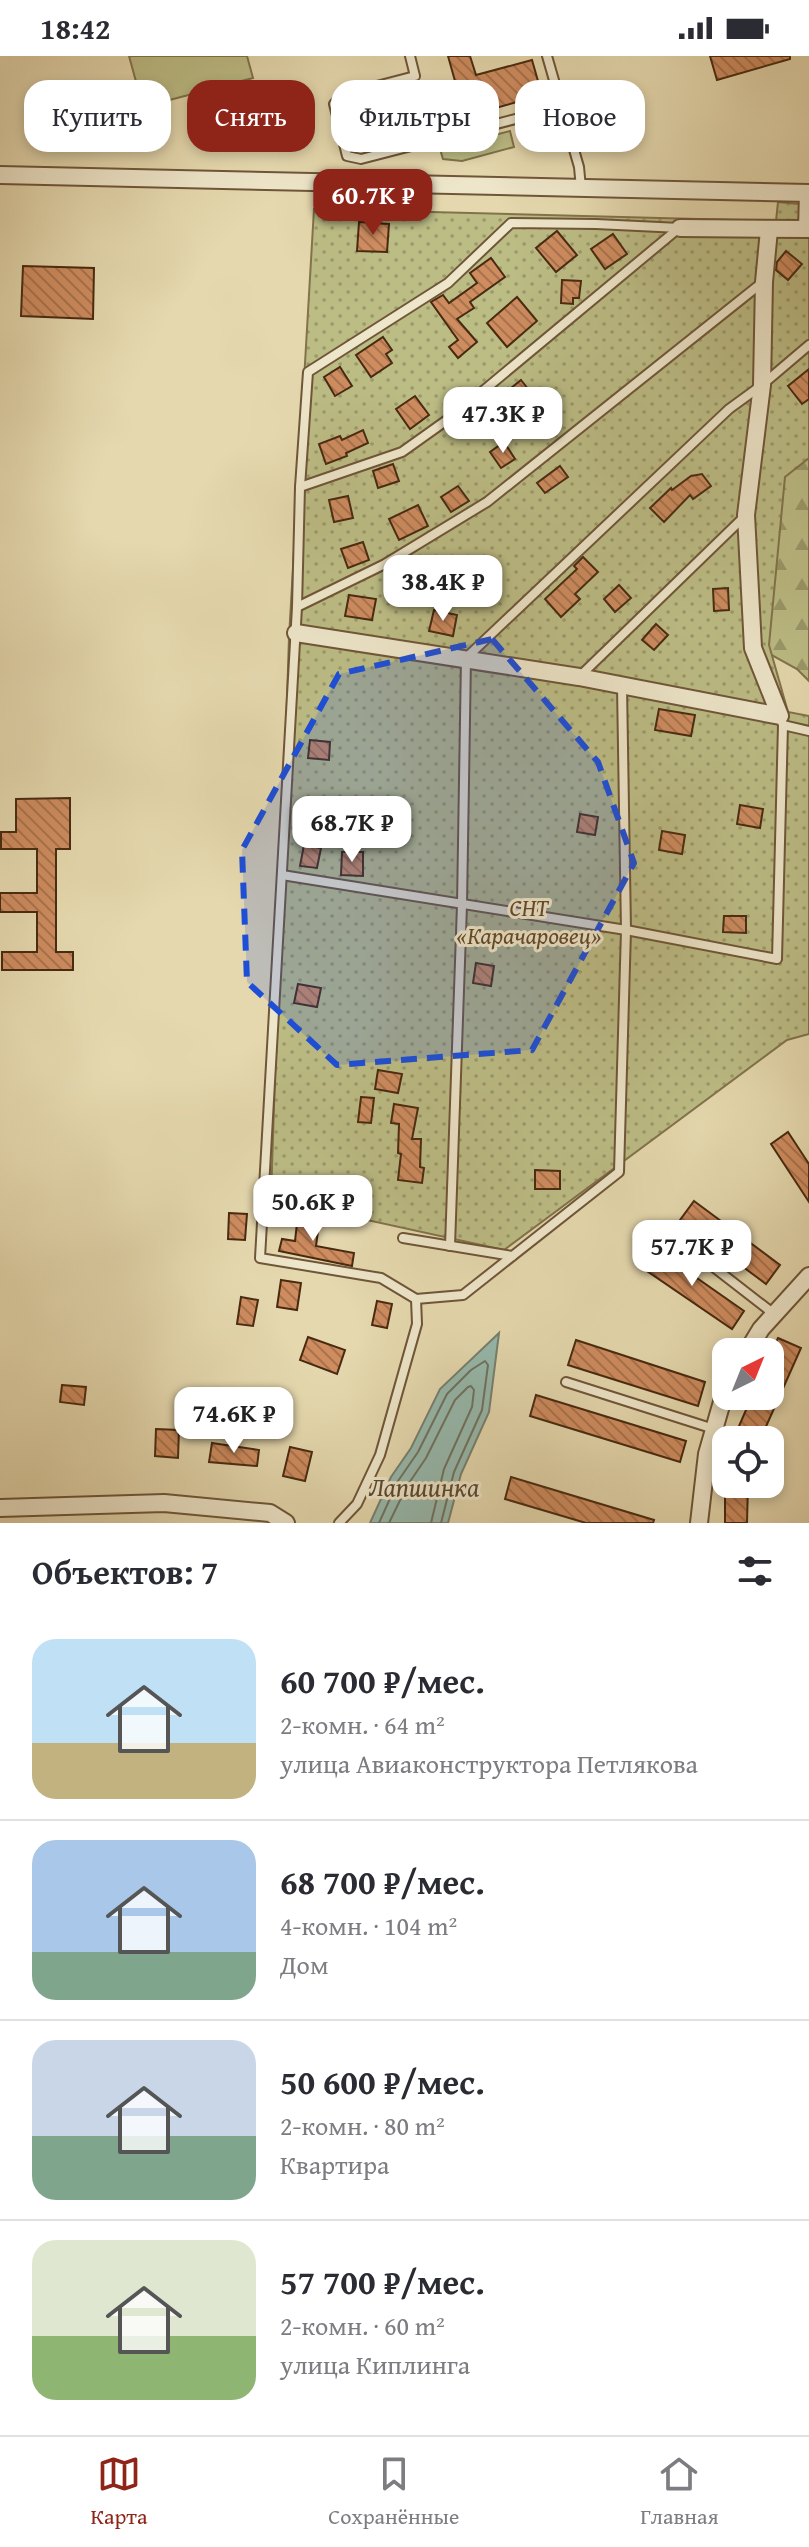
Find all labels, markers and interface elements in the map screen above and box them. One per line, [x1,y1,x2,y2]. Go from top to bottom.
text: 18:42 [40,6,111,50]
chip: Купить [24,80,171,152]
chip: Снять [187,80,315,152]
chip: Фильтры [331,80,499,152]
chip: Новое [515,80,645,152]
pin: 60.7K ₽ [299,169,447,237]
text: 60.7K ₽ [331,175,415,214]
pin: 47.3K ₽ [429,387,577,455]
text: 47.3K ₽ [461,393,545,432]
pin: 38.4K ₽ [369,555,517,623]
text: 38.4K ₽ [401,561,485,600]
pin: 68.7K ₽ [278,796,426,864]
text: 68.7K ₽ [310,802,394,841]
park label: СНТ «Карачаровец» [457,890,601,953]
pin: 50.6K ₽ [239,1175,387,1243]
text: 50.6K ₽ [271,1181,355,1220]
pin: 57.7K ₽ [618,1220,766,1288]
text: 57.7K ₽ [650,1226,734,1265]
north arrow [712,1338,784,1410]
map controls [712,1338,784,1498]
pin: 74.6K ₽ [160,1387,308,1455]
text: 74.6K ₽ [192,1393,276,1432]
button: locate [712,1426,784,1498]
water label: Лапшинка [369,1467,479,1506]
text: Объектов: 7 [32,1547,218,1596]
icon: filters [733,1549,777,1593]
text: 60 700 ₽/мес. [280,1656,485,1705]
icon: home [96,1671,192,1767]
text: 2-комн. · 64 m² [280,1705,445,1744]
text: улица Авиаконструктора Петлякова [280,1744,698,1783]
text: 68 700 ₽/мес. [280,1857,485,1906]
icon: home [96,1872,192,1968]
text: 4-комн. · 104 m² [280,1906,457,1945]
text: Дом [280,1945,328,1984]
text: 50 600 ₽/мес. [280,2057,485,2106]
icon: home [96,2072,192,2168]
text: 2-комн. · 80 m² [280,2106,445,2145]
text: Квартира [280,2145,389,2184]
text: 57 700 ₽/мес. [280,2257,485,2306]
icon: home [96,2272,192,2368]
text: 2-комн. · 60 m² [280,2306,445,2345]
text: улица Киплинга [280,2345,470,2384]
tab: Карта [90,2452,147,2532]
tab: Сохранённые [328,2452,459,2532]
tab: Главная [640,2452,719,2532]

